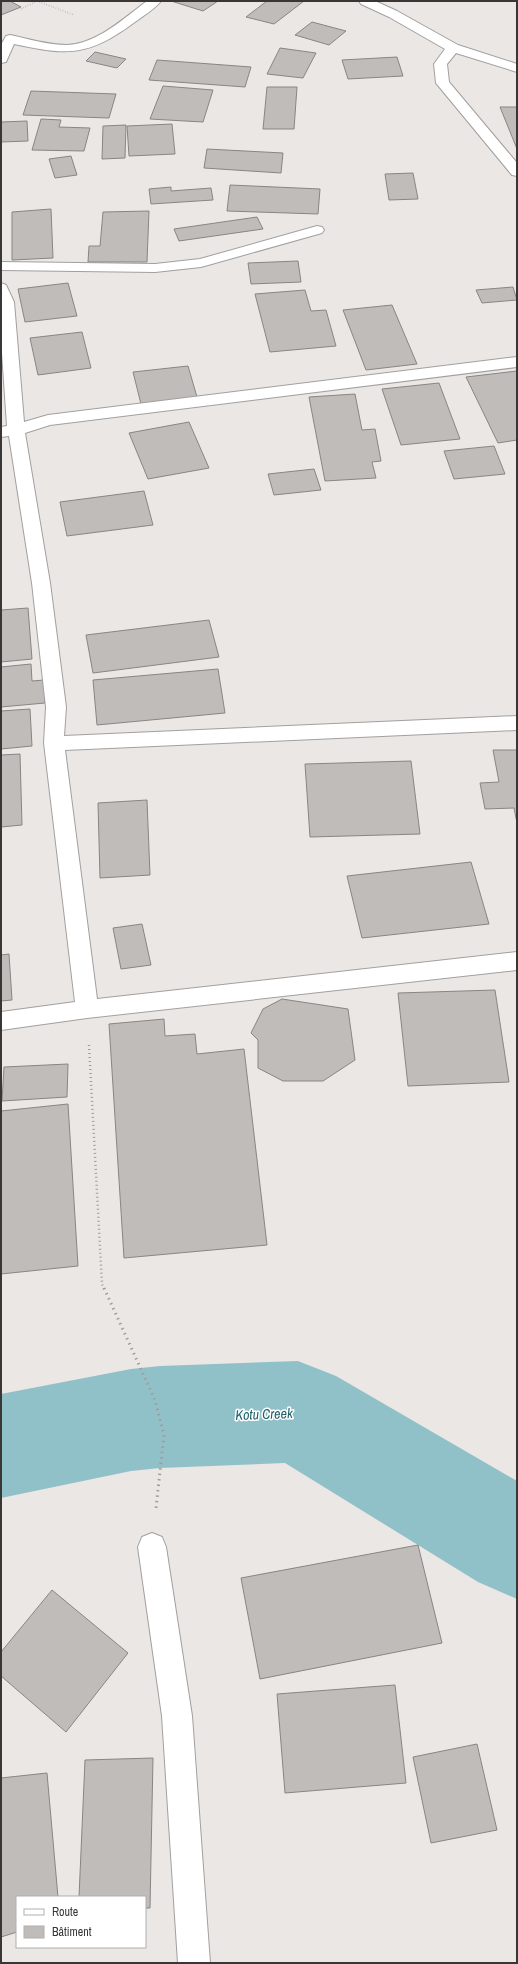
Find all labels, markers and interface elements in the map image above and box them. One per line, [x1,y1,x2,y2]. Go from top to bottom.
water label: Kotu Creek [235,1404,294,1424]
legend [16,1896,146,1948]
text: Route [52,1904,78,1920]
text: Bâtiment [52,1924,92,1940]

